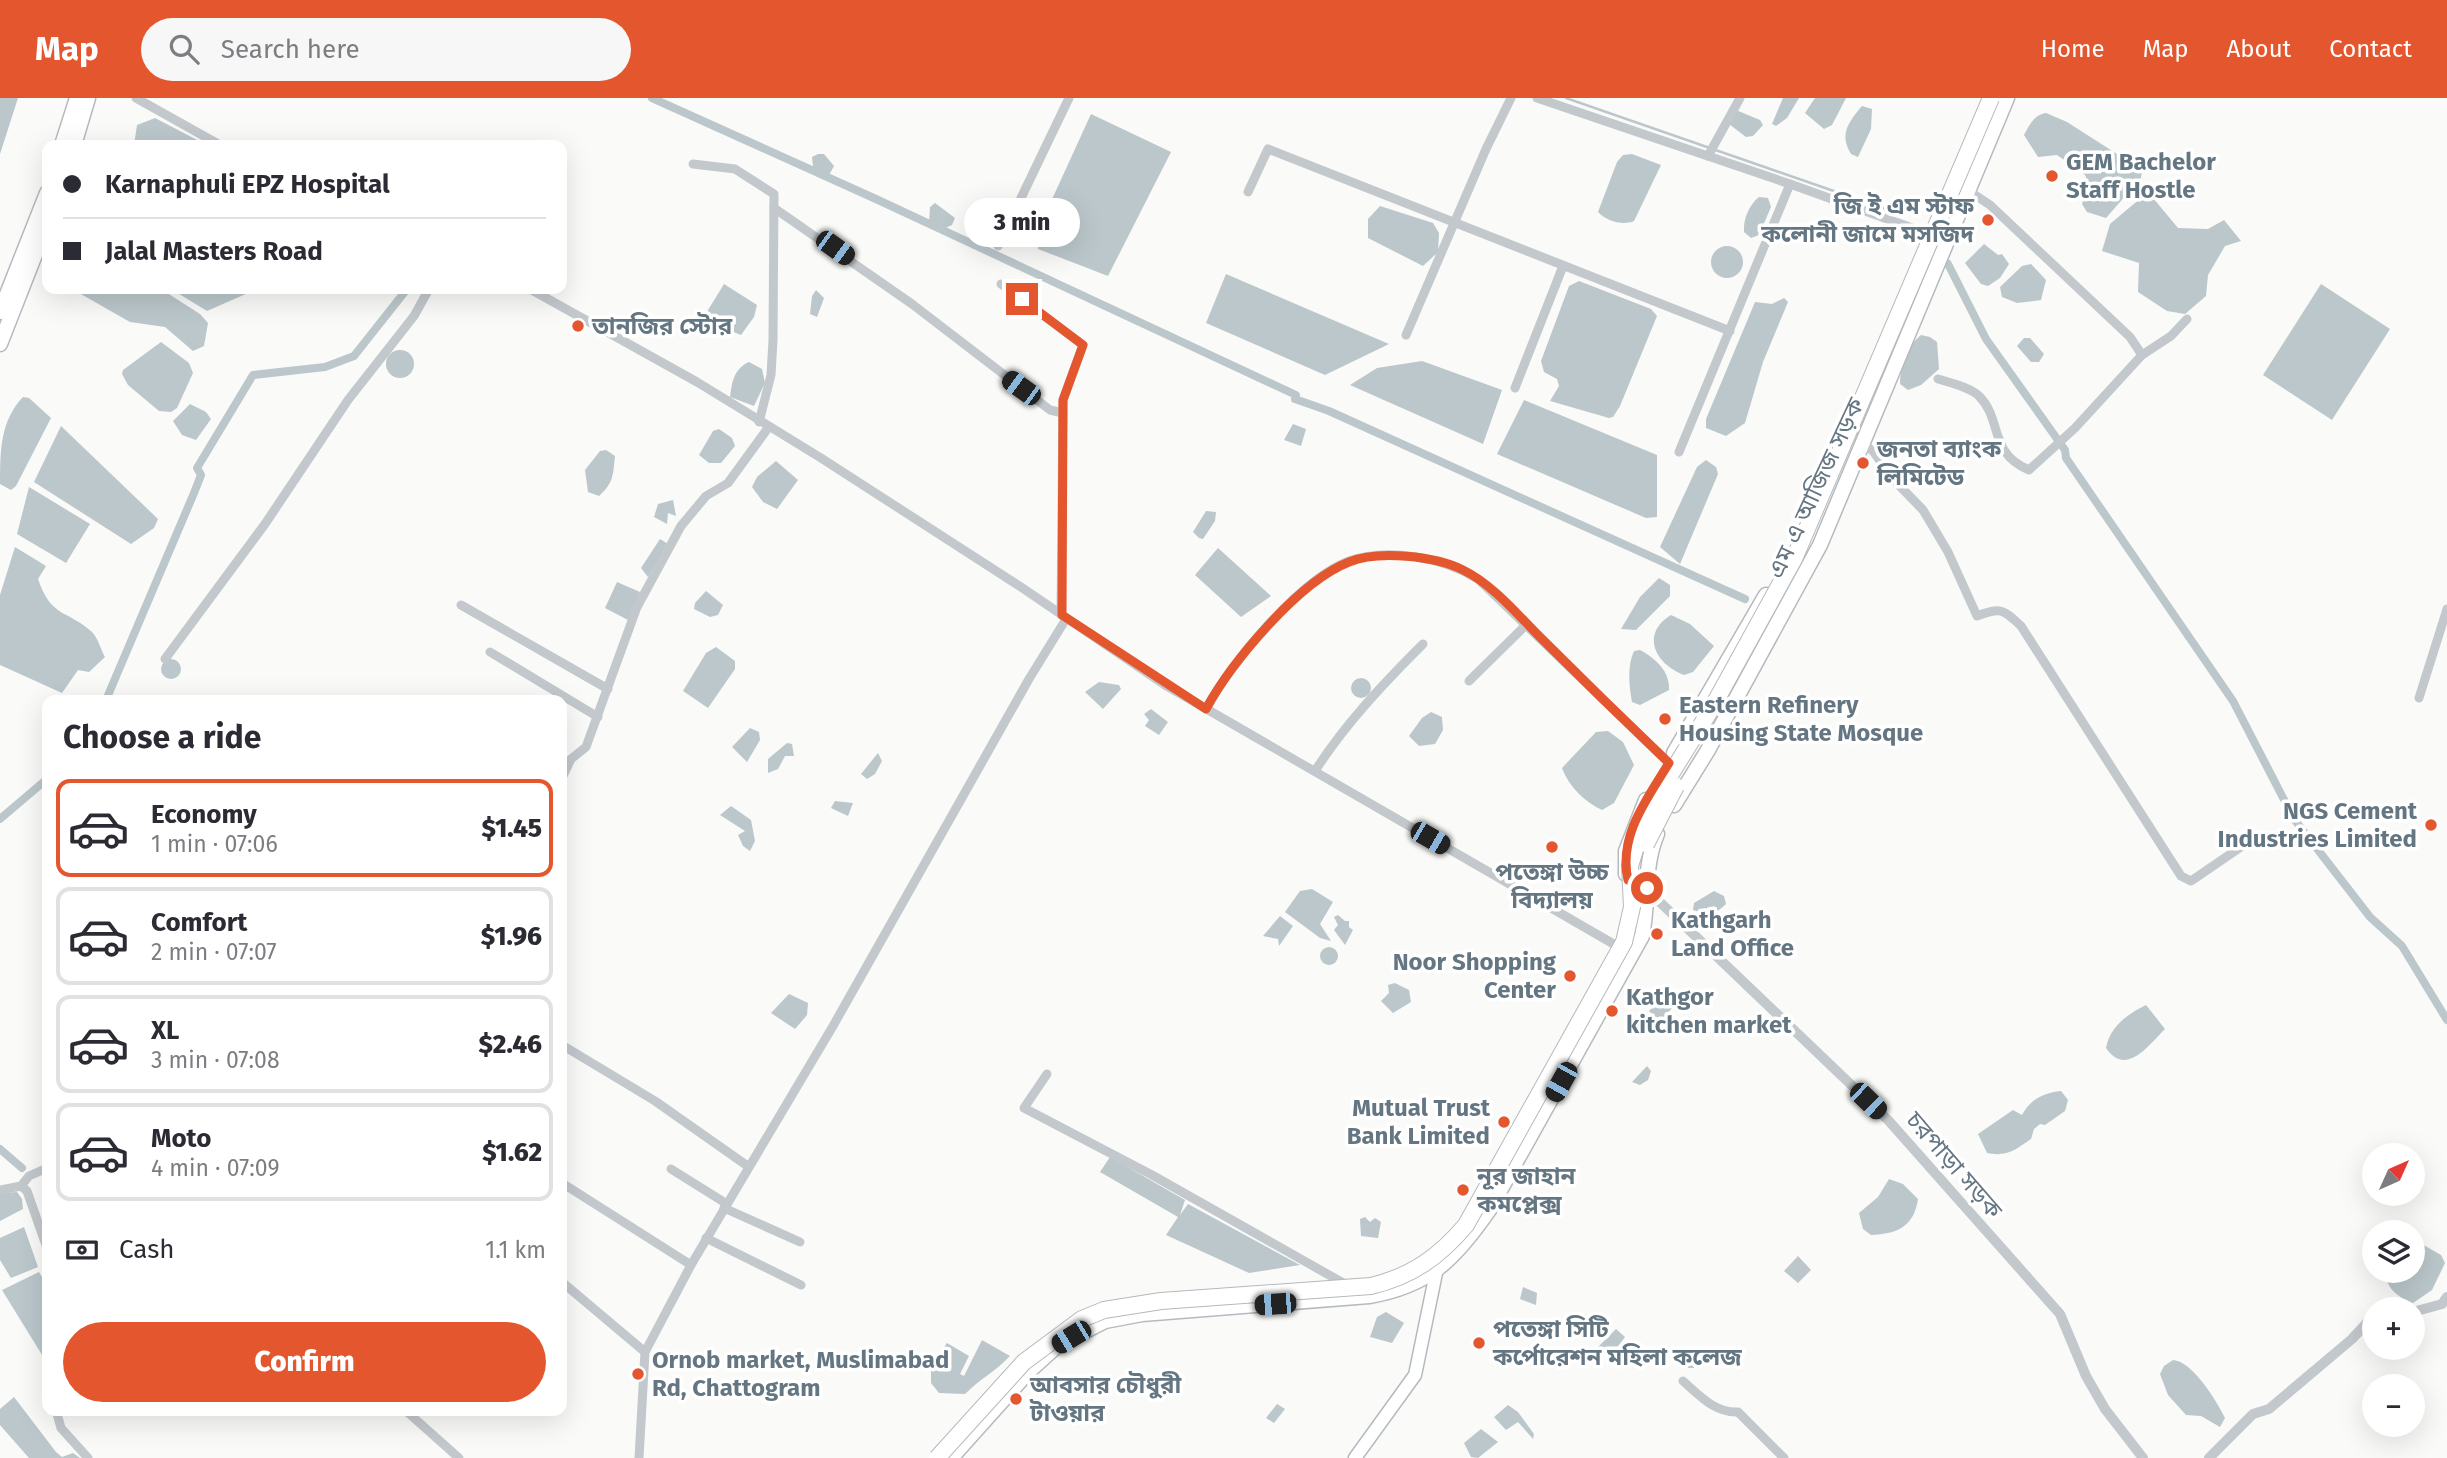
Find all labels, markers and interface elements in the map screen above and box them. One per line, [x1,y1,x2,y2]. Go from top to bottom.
search box [141,18,631,81]
text: Map [35,29,99,69]
icon: search [165,30,203,68]
text: Search here [221,34,360,65]
text: Home [2041,35,2105,63]
text: Map [2143,35,2189,63]
text: About [2227,35,2291,63]
text: Contact [2329,35,2412,63]
place label: GEM Bachelor Staff Hostle [2066,148,2216,204]
marker: GEM Bachelor Staff Hostle [2044,168,2060,184]
text: Karnaphuli EPZ Hospital [105,169,390,200]
place label: জি ই এম স্টাফ কলোনী জামে মসজিদ [1760,192,1975,248]
callout: 3 min [964,198,1080,246]
text: 3 min [994,208,1050,236]
marker: জি ই এম স্টাফ কলোনী জামে মসজিদ [1980,212,1996,228]
car [812,227,859,269]
text: Jalal Masters Road [105,236,323,267]
route end [1006,283,1038,315]
place label: তানজির স্টোর [591,312,733,340]
marker: তানজির স্টোর [570,318,586,334]
car [998,367,1045,409]
street label: এম এ আজিজ সড়ক [1762,393,1870,583]
place label: জনতা ব্যাংক লিমিটেড [1876,435,2002,491]
marker: জনতা ব্যাংক লিমিটেড [1855,455,1871,471]
place label: Eastern Refinery Housing State Mosque [1679,691,1923,747]
marker: Eastern Refinery Housing State Mosque [1657,711,1673,727]
text: Choose a ride [63,718,261,756]
icon: car [67,797,130,860]
place label: NGS Cement Industries Limited [2218,797,2418,853]
text: Economy [151,799,257,830]
text: $1.45 [482,813,542,844]
marker: NGS Cement Industries Limited [2423,817,2439,833]
car [1407,818,1454,858]
text: 1 min · 07:06 [151,830,278,858]
marker: পতেঙ্গা উচ্চ বিদ্যালয় [1544,839,1560,855]
place label: পতেঙ্গা উচ্চ বিদ্যালয় [1495,858,1609,914]
route start [1631,872,1663,904]
icon: car [67,905,130,968]
place label: Kathgarh Land Office [1671,906,1794,962]
text: Comfort [151,907,247,938]
text: $1.96 [481,921,542,952]
marker: Kathgarh Land Office [1649,926,1665,942]
text: 2 min · 07:07 [151,938,277,966]
place label: Noor Shopping Center [1393,948,1557,1004]
marker: Noor Shopping Center [1562,968,1578,984]
place label: Kathgor kitchen market [1626,983,1792,1039]
marker: Kathgor kitchen market [1604,1003,1620,1019]
icon: car [67,1013,130,1076]
text: XL [151,1015,179,1046]
text: $2.46 [479,1029,542,1060]
text: 3 min · 07:08 [151,1046,280,1074]
car [1542,1059,1581,1105]
car [1846,1079,1891,1123]
place label: Mutual Trust Bank Limited [1347,1094,1491,1150]
street label: চরপাড়া সড়ক [1899,1105,2008,1224]
marker: Mutual Trust Bank Limited [1496,1114,1512,1130]
icon: car [67,1121,130,1184]
text: Moto [151,1123,211,1154]
text: $1.62 [482,1137,542,1168]
north arrow [2362,1143,2426,1206]
map controls [2362,1143,2425,1437]
text: 4 min · 07:09 [151,1154,280,1182]
place label: নূর জাহান কমপ্লেক্স [1476,1162,1577,1218]
marker: নূর জাহান কমপ্লেক্স [1455,1182,1471,1198]
button: layers [2362,1220,2425,1283]
icon: cash [63,1231,101,1269]
text: Cash [119,1234,175,1265]
text: 1.1 km [485,1236,546,1264]
car [1254,1292,1297,1316]
button: + [2362,1297,2425,1360]
place label: পতেঙ্গা সিটি কর্পোরেশন মহিলা কলেজ [1492,1315,1742,1371]
car [1048,1317,1095,1357]
button: Confirm [63,1322,546,1402]
marker: পতেঙ্গা সিটি কর্পোরেশন মহিলা কলেজ [1471,1335,1487,1351]
place label: Ornob market, Muslimabad Rd, Chattogram [652,1346,949,1402]
marker: Ornob market, Muslimabad Rd, Chattogram [630,1366,646,1382]
place label: আবসার চৌধুরী টাওয়ার [1029,1371,1182,1427]
button: − [2362,1374,2425,1437]
marker: আবসার চৌধুরী টাওয়ার [1008,1391,1024,1407]

